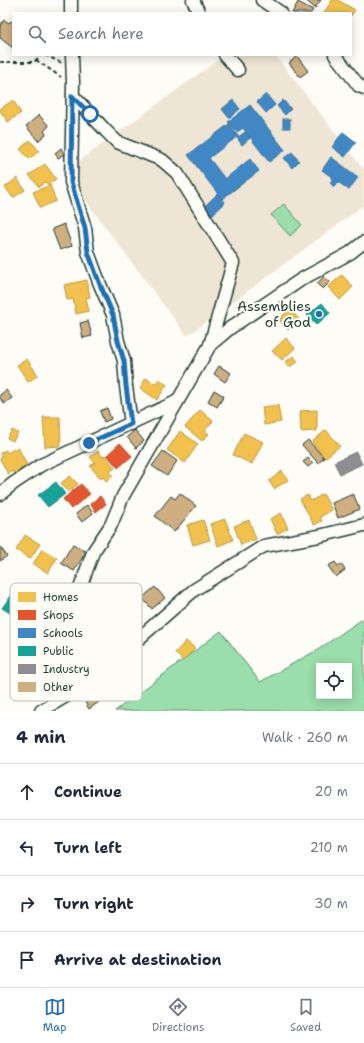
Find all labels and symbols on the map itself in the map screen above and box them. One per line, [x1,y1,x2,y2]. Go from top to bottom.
route start [81,105,99,123]
place label: Assemblies of God [237,297,311,331]
marker: Assemblies of God [314,309,324,319]
route end [80,434,98,452]
legend [10,583,142,701]
text: Homes [43,590,79,605]
text: Shops [43,608,74,623]
text: Schools [43,626,83,641]
text: Public [43,644,74,659]
text: Industry [43,662,90,677]
text: Other [43,680,74,695]

